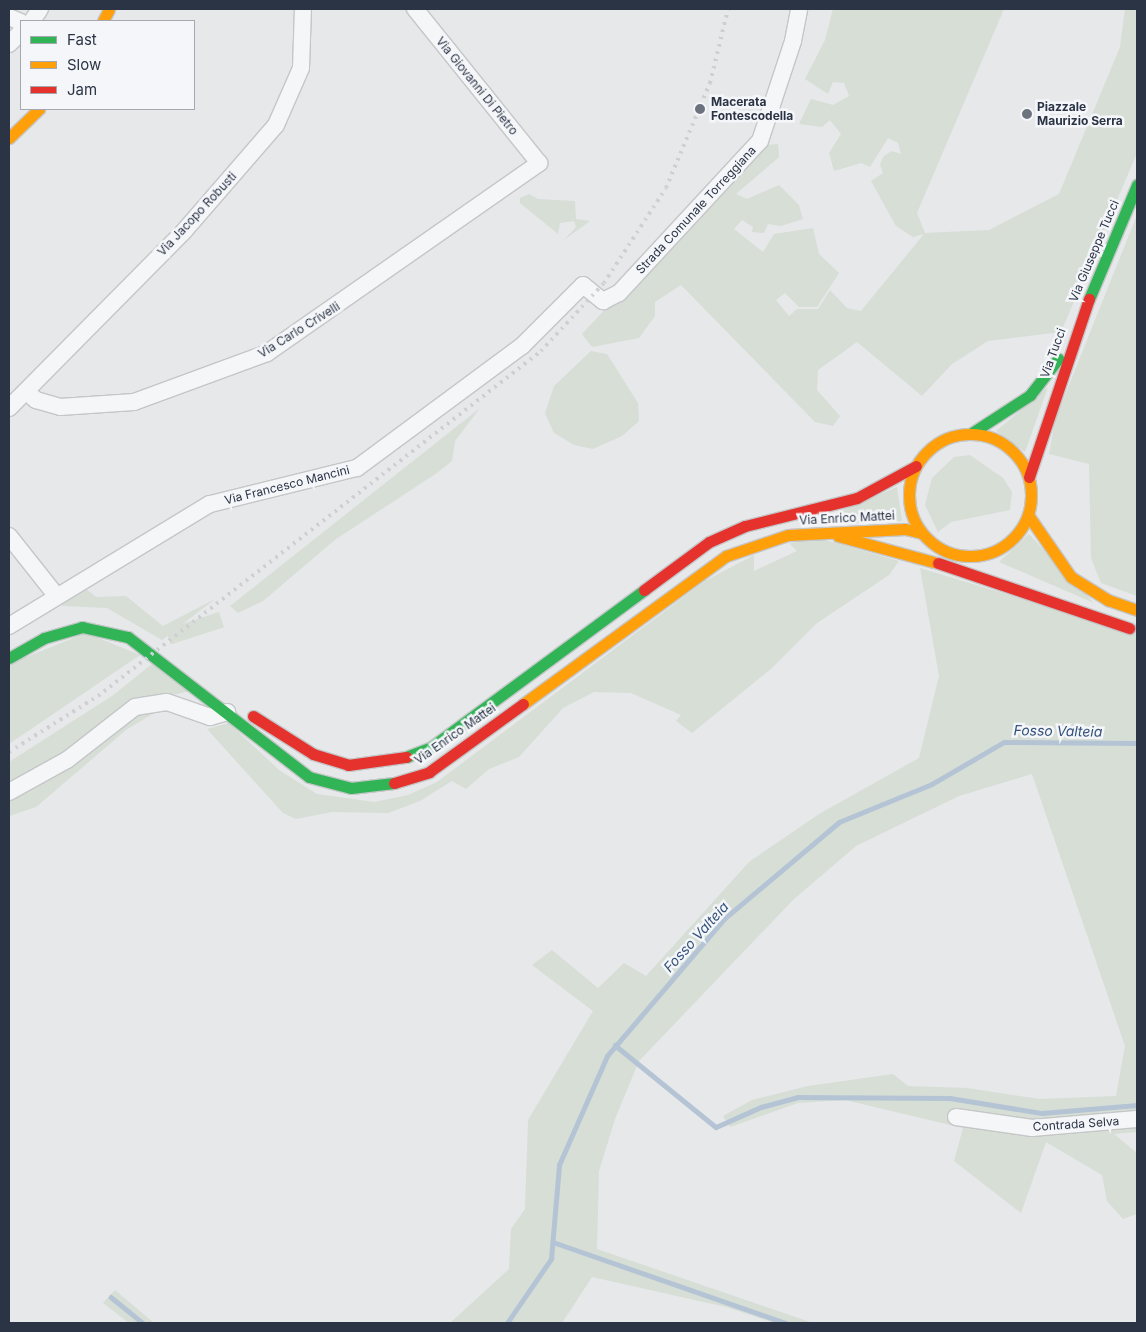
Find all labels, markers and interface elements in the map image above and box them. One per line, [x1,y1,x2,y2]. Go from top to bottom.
legend [20,20,195,110]
text: Fast [67,30,97,49]
street label: Via Giovanni Di Pietro [433,34,521,138]
text: Slow [67,55,101,74]
text: Jam [67,80,97,99]
place label: Macerata Fontescodella [711,95,793,123]
place label: Piazzale Maurizio Serra [1037,100,1123,128]
marker: Macerata Fontescodella [693,102,707,116]
marker: Piazzale Maurizio Serra [1021,108,1033,120]
street label: Strada Comunale Torreggiana [633,143,759,277]
street label: Via Jacopo Robusti [154,169,240,259]
street label: Via Giuseppe Tucci [1066,198,1122,304]
street label: Via Carlo Crivelli [256,299,342,361]
street label: Via Tucci [1037,326,1069,380]
street label: Via Francesco Mancini [223,462,351,508]
street label: Via Enrico Mattei [799,508,895,528]
street label: Via Enrico Mattei [412,701,498,767]
water label: Fosso Valteia [1013,722,1103,740]
water label: Fosso Valteia [660,898,732,976]
street label: Contrada Selva [1032,1114,1120,1134]

